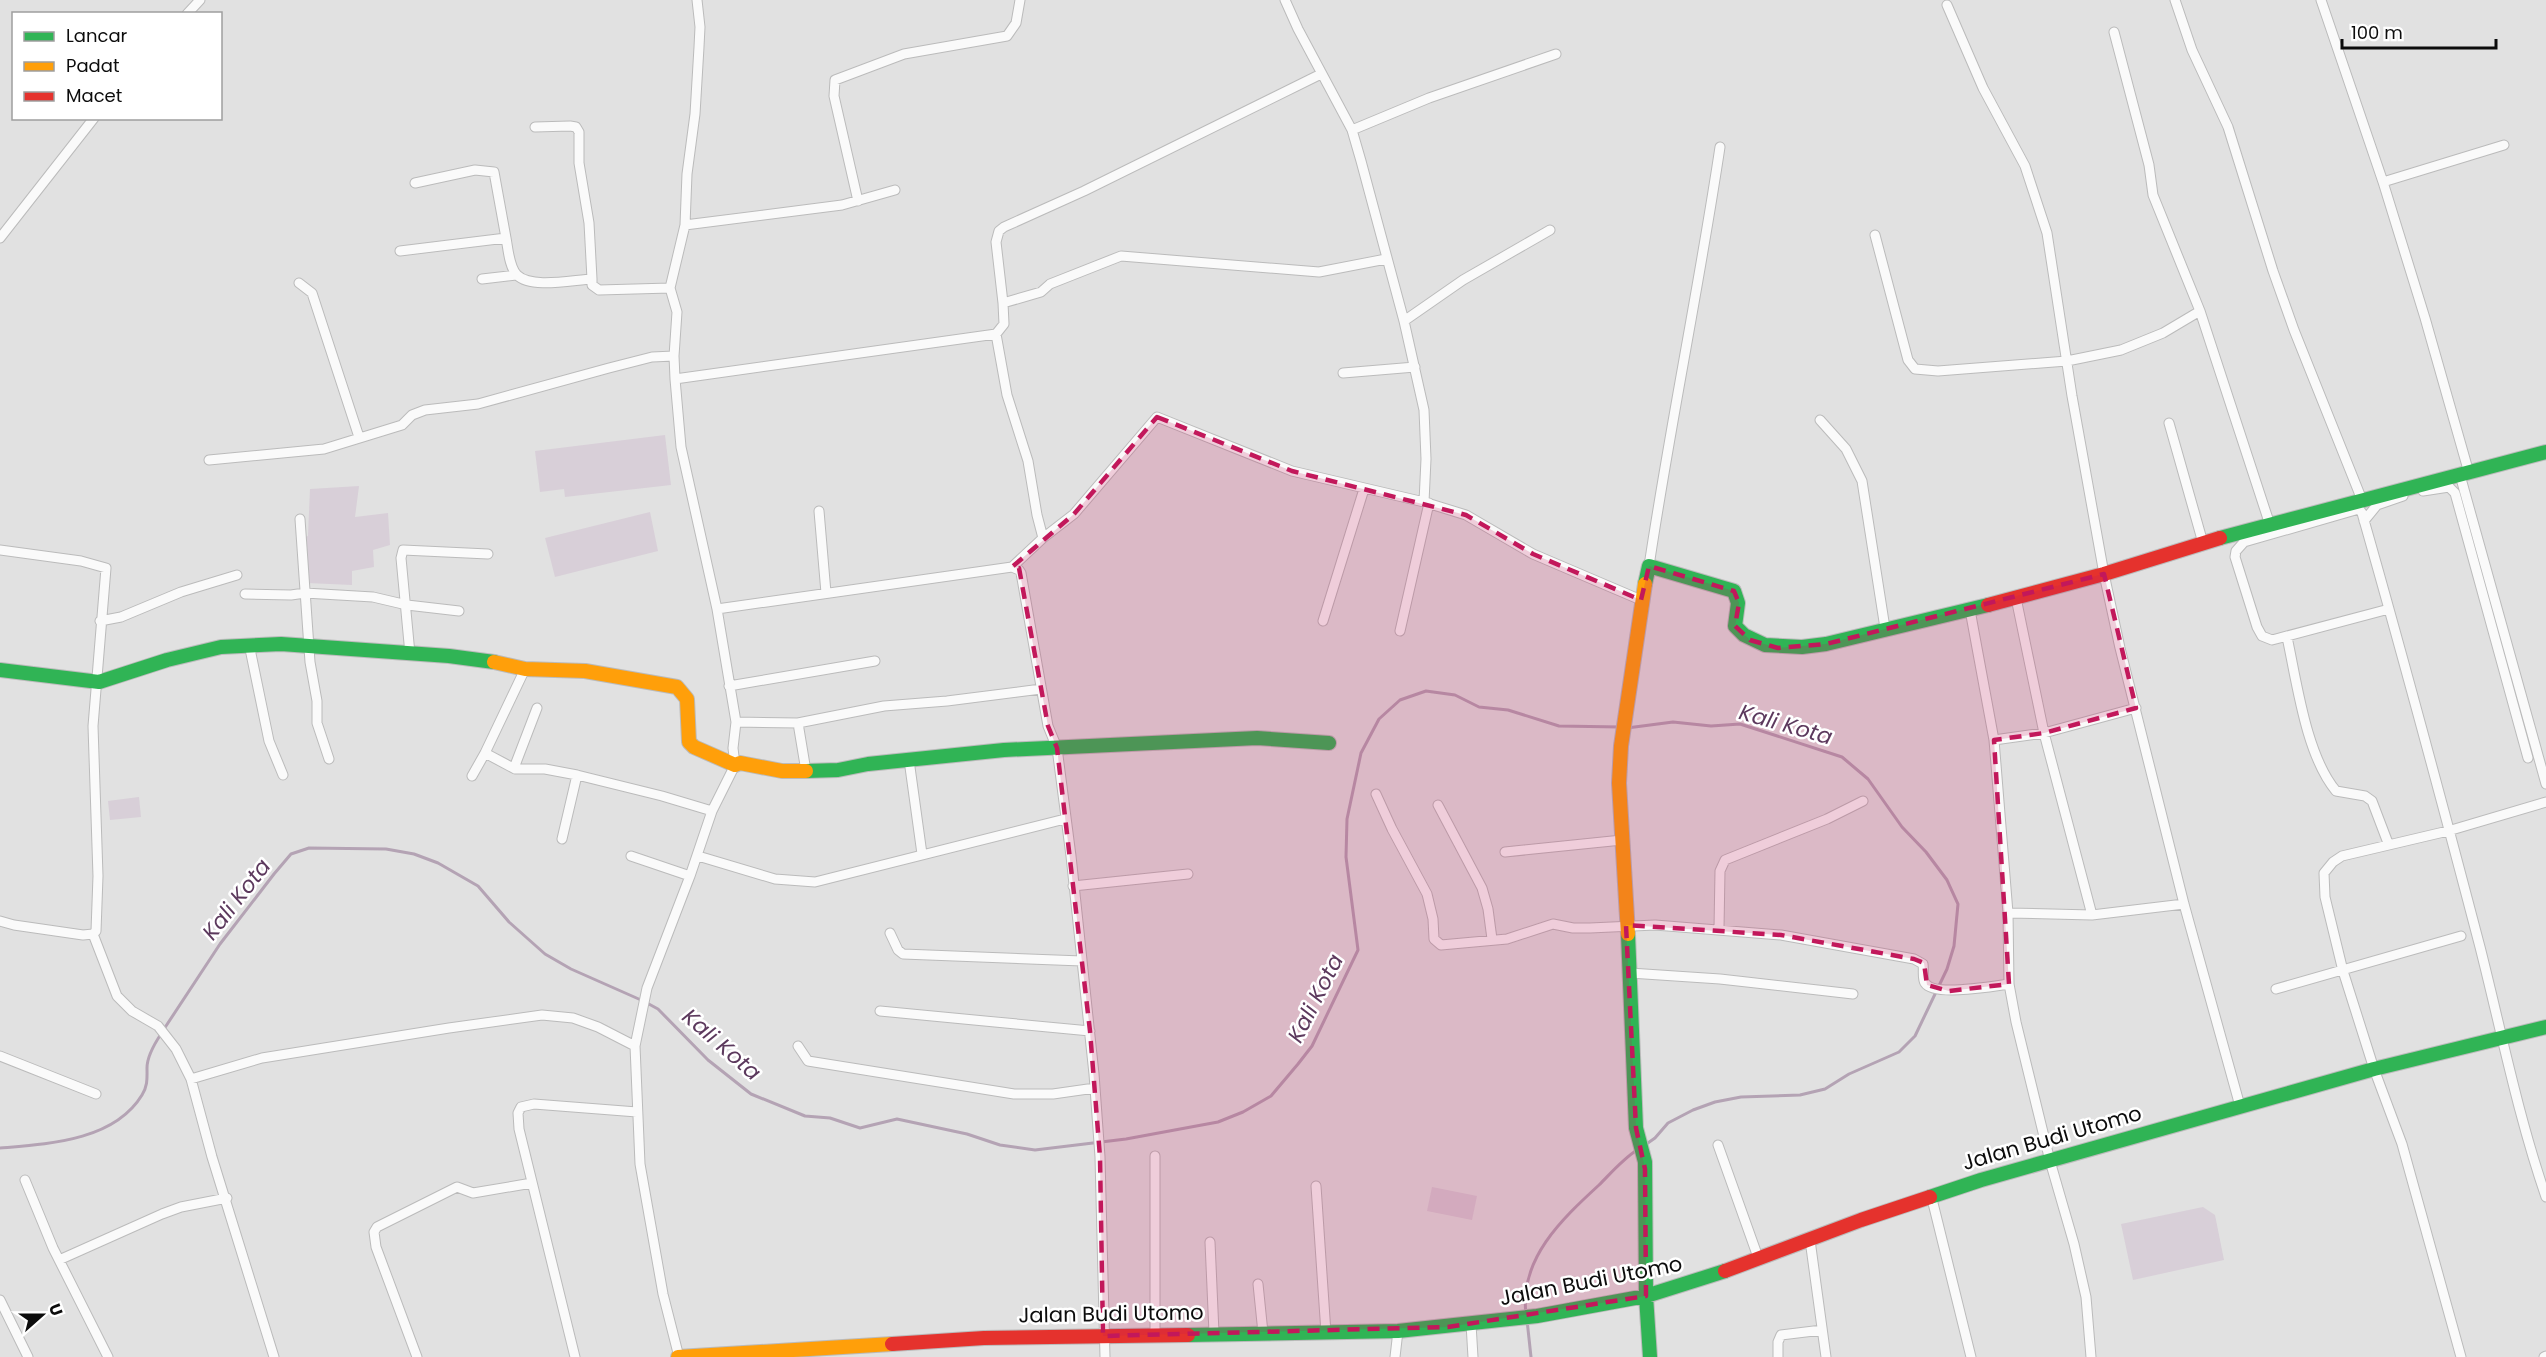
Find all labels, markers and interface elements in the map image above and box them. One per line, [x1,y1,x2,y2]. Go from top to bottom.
legend [12,12,222,120]
scale bar [2342,12,2496,50]
text: 100 m [2351,20,2403,45]
text: Lancar [66,23,128,48]
text: Padat [66,53,119,78]
text: Macet [66,83,122,108]
water label: Kali Kota [1736,696,1836,753]
water label: Kali Kota [195,852,278,947]
water label: Kali Kota [1280,949,1351,1048]
water label: Kali Kota [675,1001,768,1088]
street label: Jalan Budi Utomo [1959,1098,2145,1177]
street label: Jalan Budi Utomo [1497,1249,1685,1312]
north arrow [12,1285,72,1345]
street label: Jalan Budi Utomo [1018,1297,1204,1330]
text: U [43,1300,68,1319]

